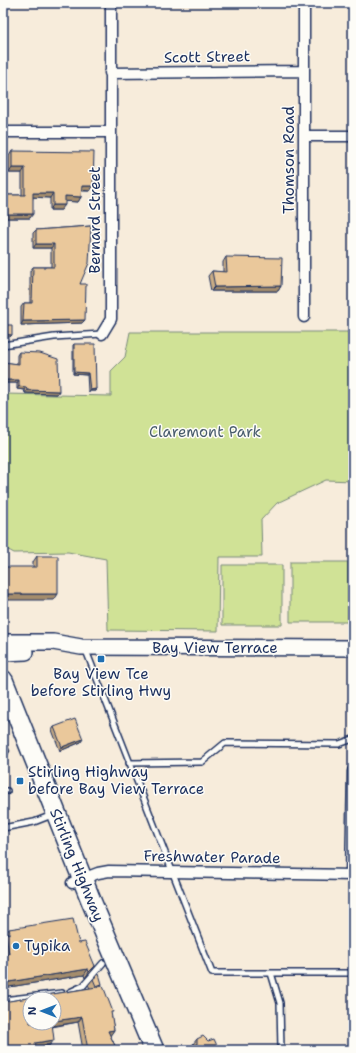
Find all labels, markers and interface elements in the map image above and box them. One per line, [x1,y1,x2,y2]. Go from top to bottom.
street label: Scott Street [164,46,250,68]
street label: Thomson Road [279,106,299,214]
street label: Bernard Street [85,167,105,273]
park label: Claremont Park [149,422,261,442]
street label: Bay View Terrace [152,638,278,658]
marker: Bay View Tce before Stirling Hwy [96,654,106,664]
place label: Bay View Tce before Stirling Hwy [31,664,171,701]
place label: Stirling Highway before Bay View Terrace [28,762,204,799]
marker: Stirling Highway before Bay View Terrace [15,776,25,786]
street label: Stirling Highway [45,805,109,925]
street label: Freshwater Parade [143,846,281,868]
place label: Typika [24,936,71,956]
marker: Typika [11,941,21,951]
north arrow [22,991,62,1031]
text: N [25,1006,40,1015]

